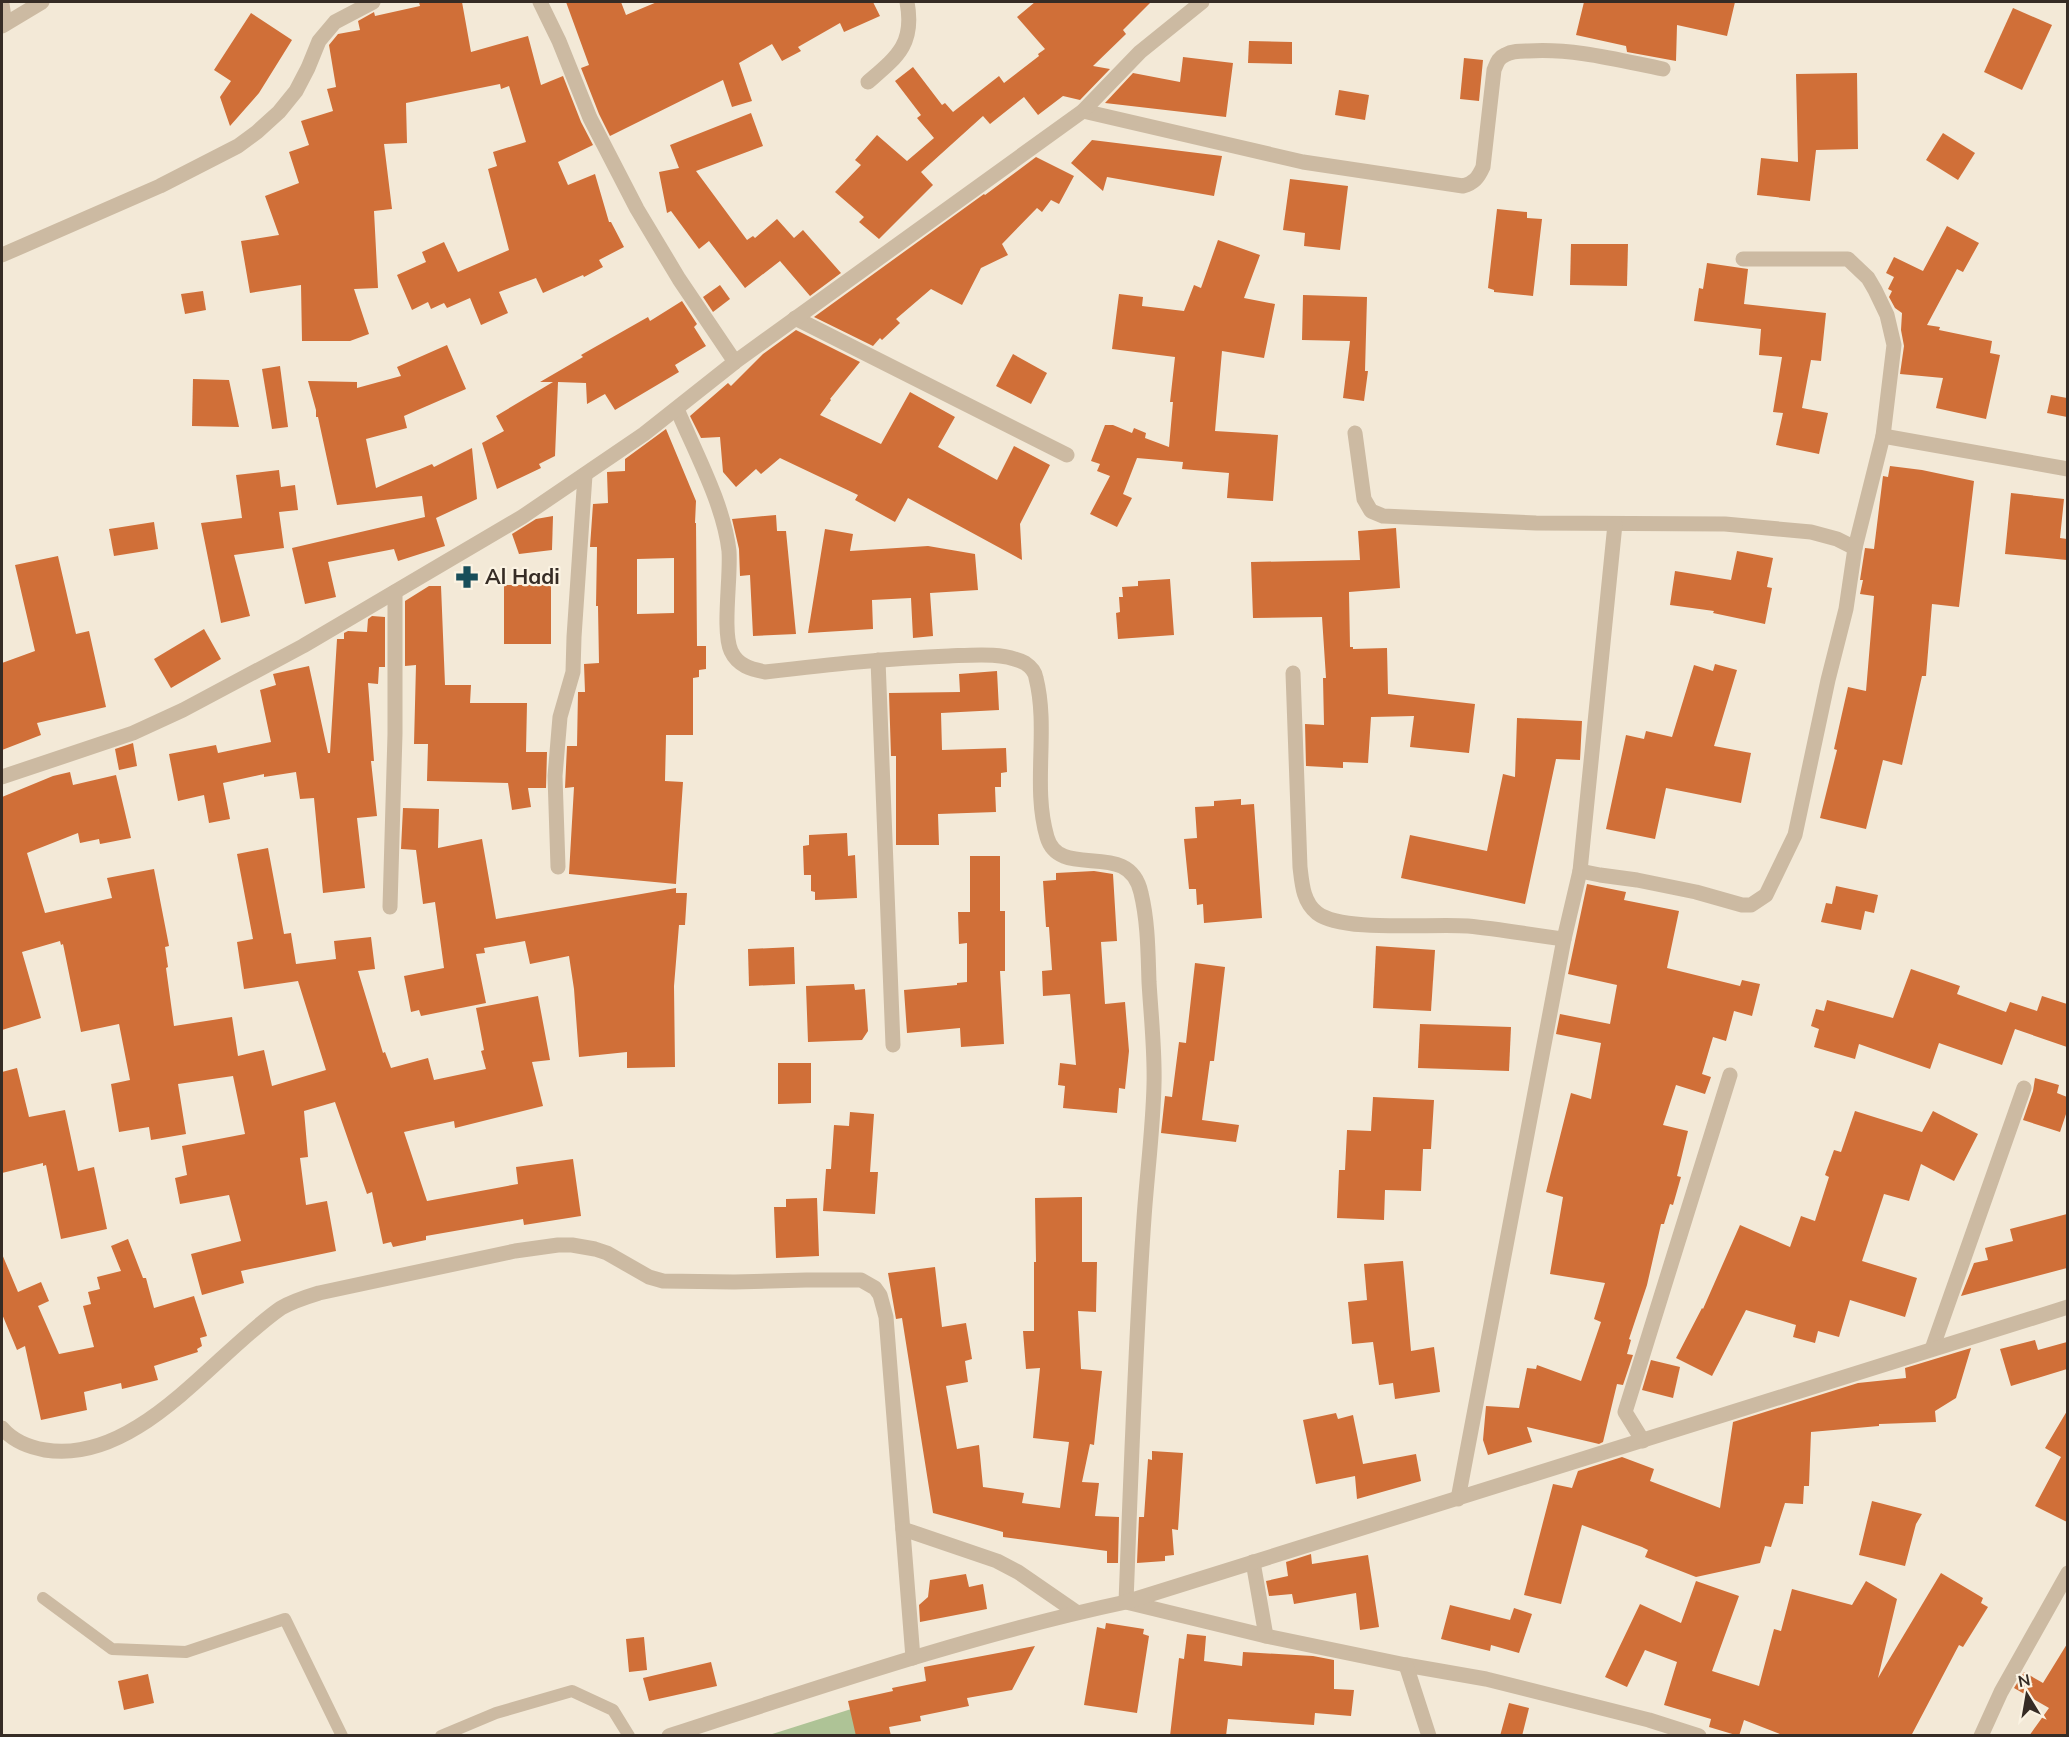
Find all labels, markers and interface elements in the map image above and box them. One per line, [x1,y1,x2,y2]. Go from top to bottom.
place label: Al Hadi [485,563,560,589]
pharmacy icon: Al Hadi [454,564,480,590]
north arrow [1997,1665,2057,1725]
text: N [2016,1669,2032,1691]

